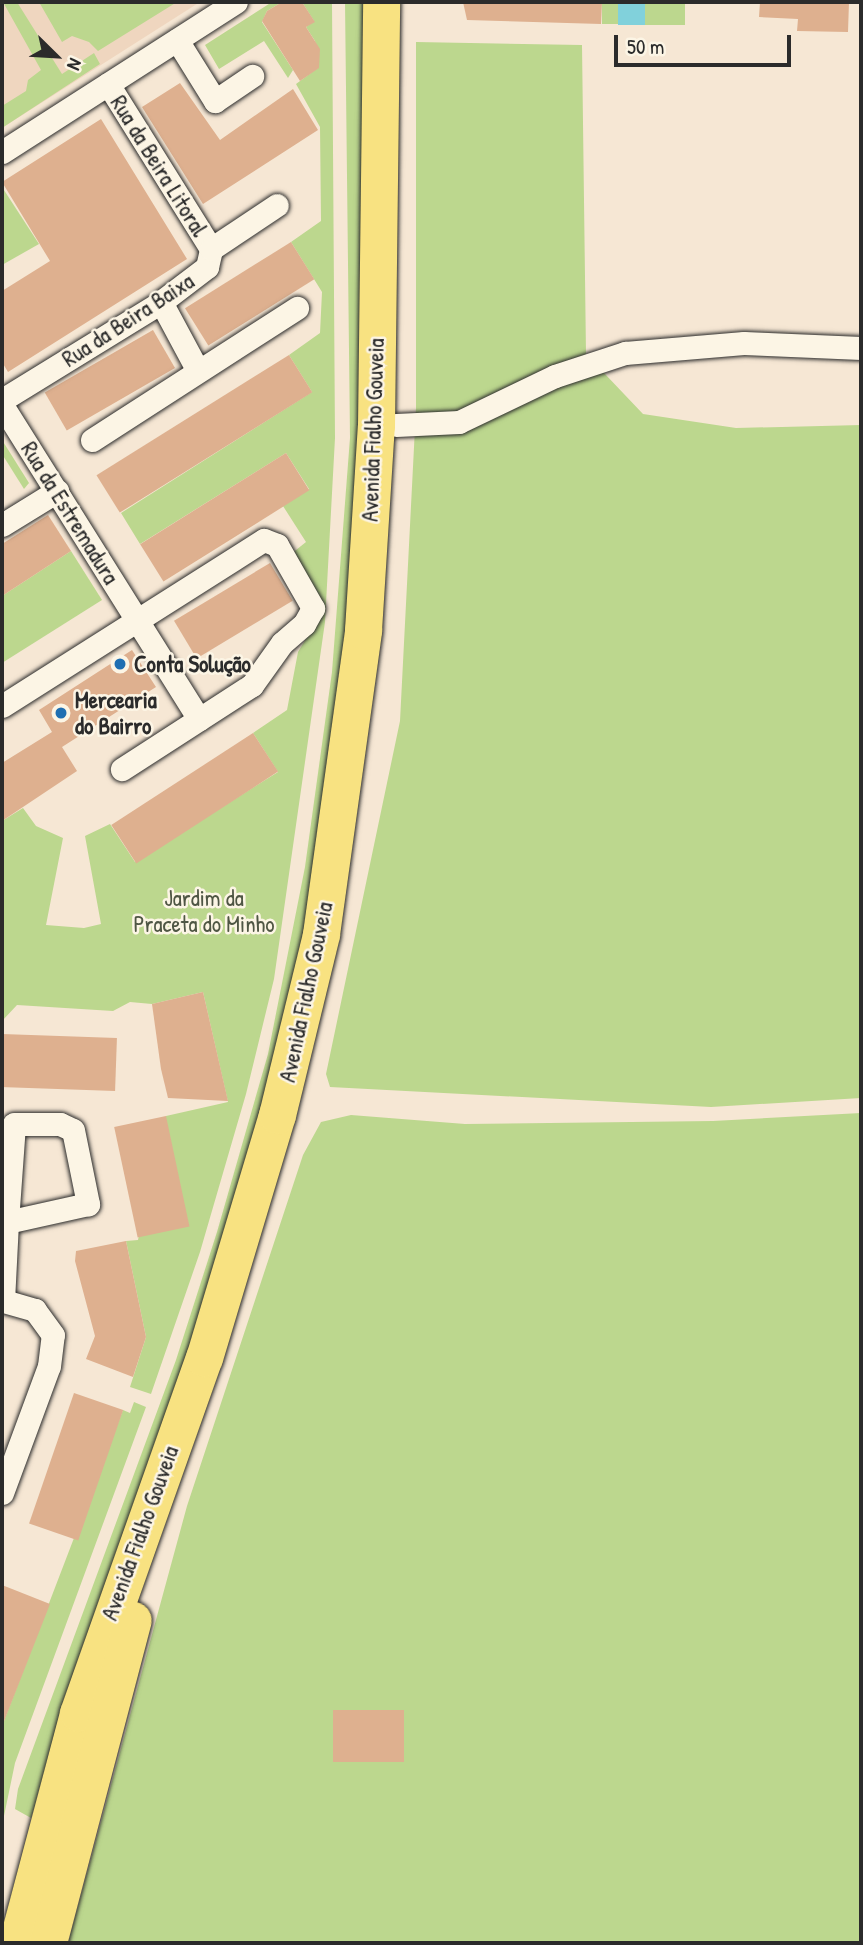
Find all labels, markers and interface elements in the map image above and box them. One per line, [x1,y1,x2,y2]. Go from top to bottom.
north arrow [21,21,91,91]
scale bar [618,21,795,65]
text: 50 m [627,32,664,61]
text: N [61,55,89,74]
street label: Rua da Beira Litoral [105,90,213,242]
street label: Rua da Beira Baixa [57,267,199,373]
street label: Avenida Fialho Gouveia [356,338,390,522]
street label: Rua da Estremadura [15,437,125,589]
place label: Conta Solução [134,650,251,678]
marker: Conta Solução [112,656,128,672]
place label: Mercearia do Bairro [75,686,157,740]
marker: Mercearia do Bairro [53,705,69,721]
park label: Jardim da Praceta do Minho [134,884,274,938]
street label: Avenida Fialho Gouveia [273,899,339,1085]
street label: Avenida Fialho Gouveia [96,1442,184,1624]

